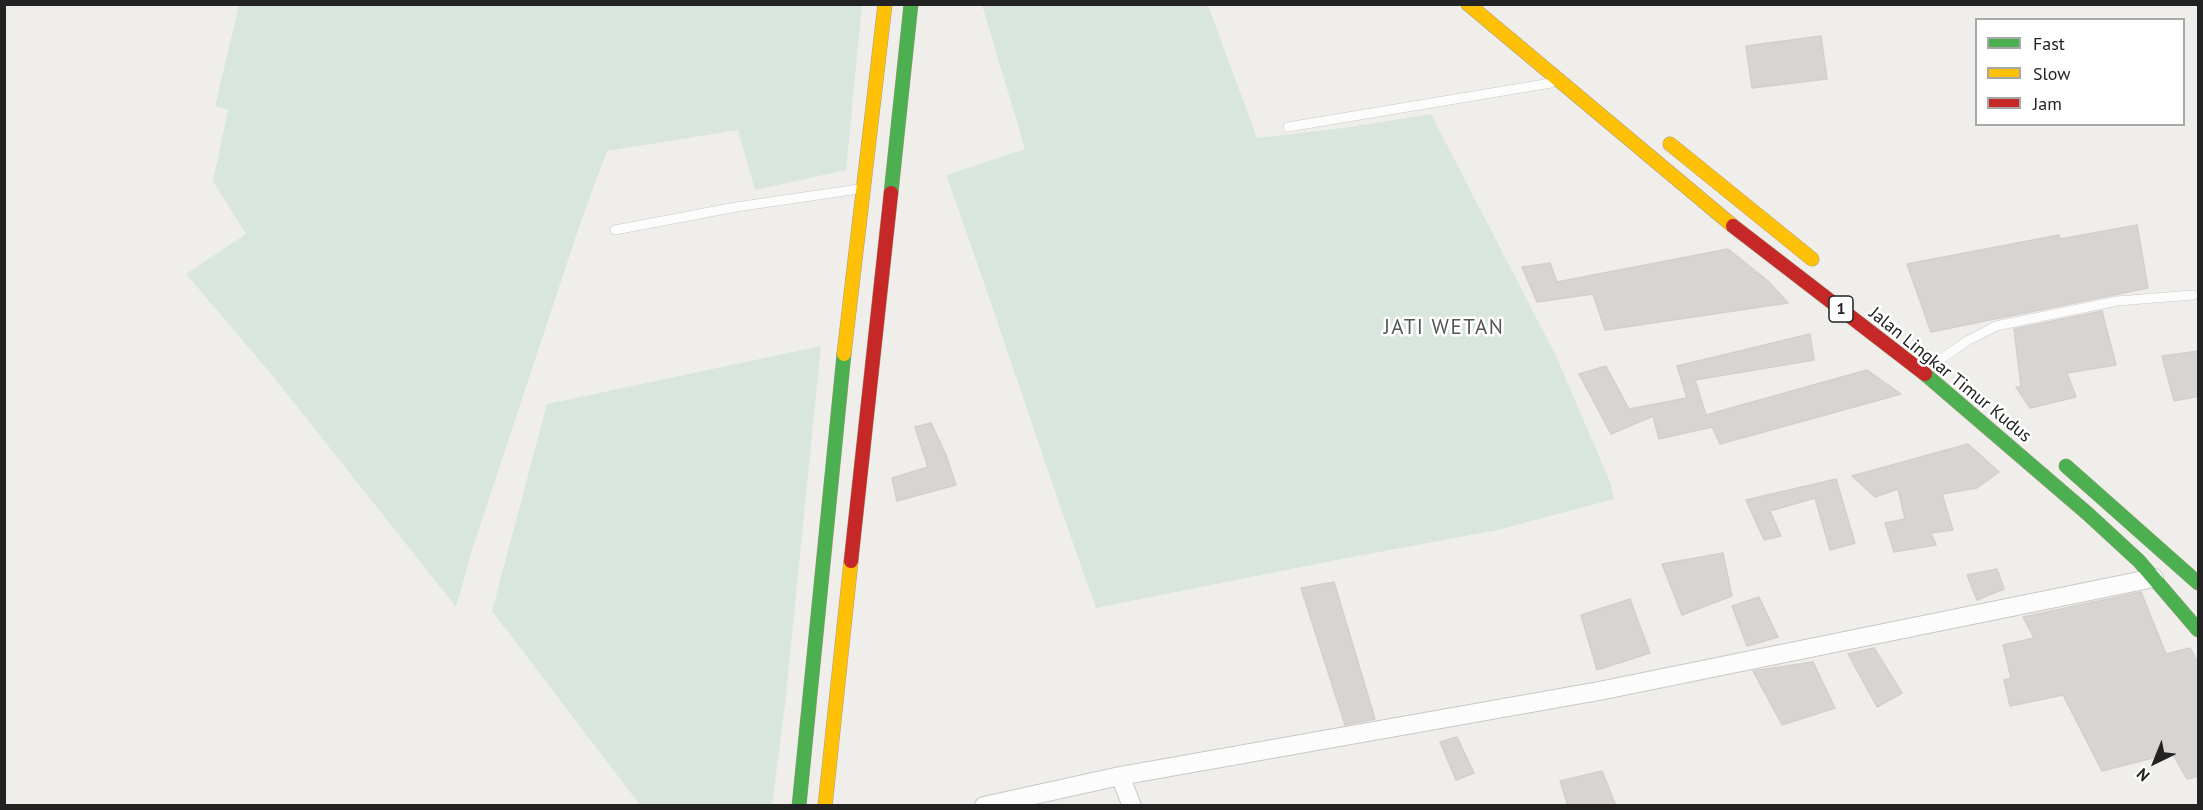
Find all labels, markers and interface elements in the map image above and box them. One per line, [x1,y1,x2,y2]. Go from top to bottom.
legend [1975,18,2185,126]
text: Fast [2033,32,2065,55]
text: Slow [2033,62,2071,85]
text: Jam [2033,92,2062,115]
road number: 1 [1829,296,1853,322]
street label: Jalan Lingkar Timur Kudus [1865,303,2035,447]
district label: JATI WETAN [1384,315,1504,341]
north arrow [2125,732,2185,792]
text: N [2132,764,2153,786]

